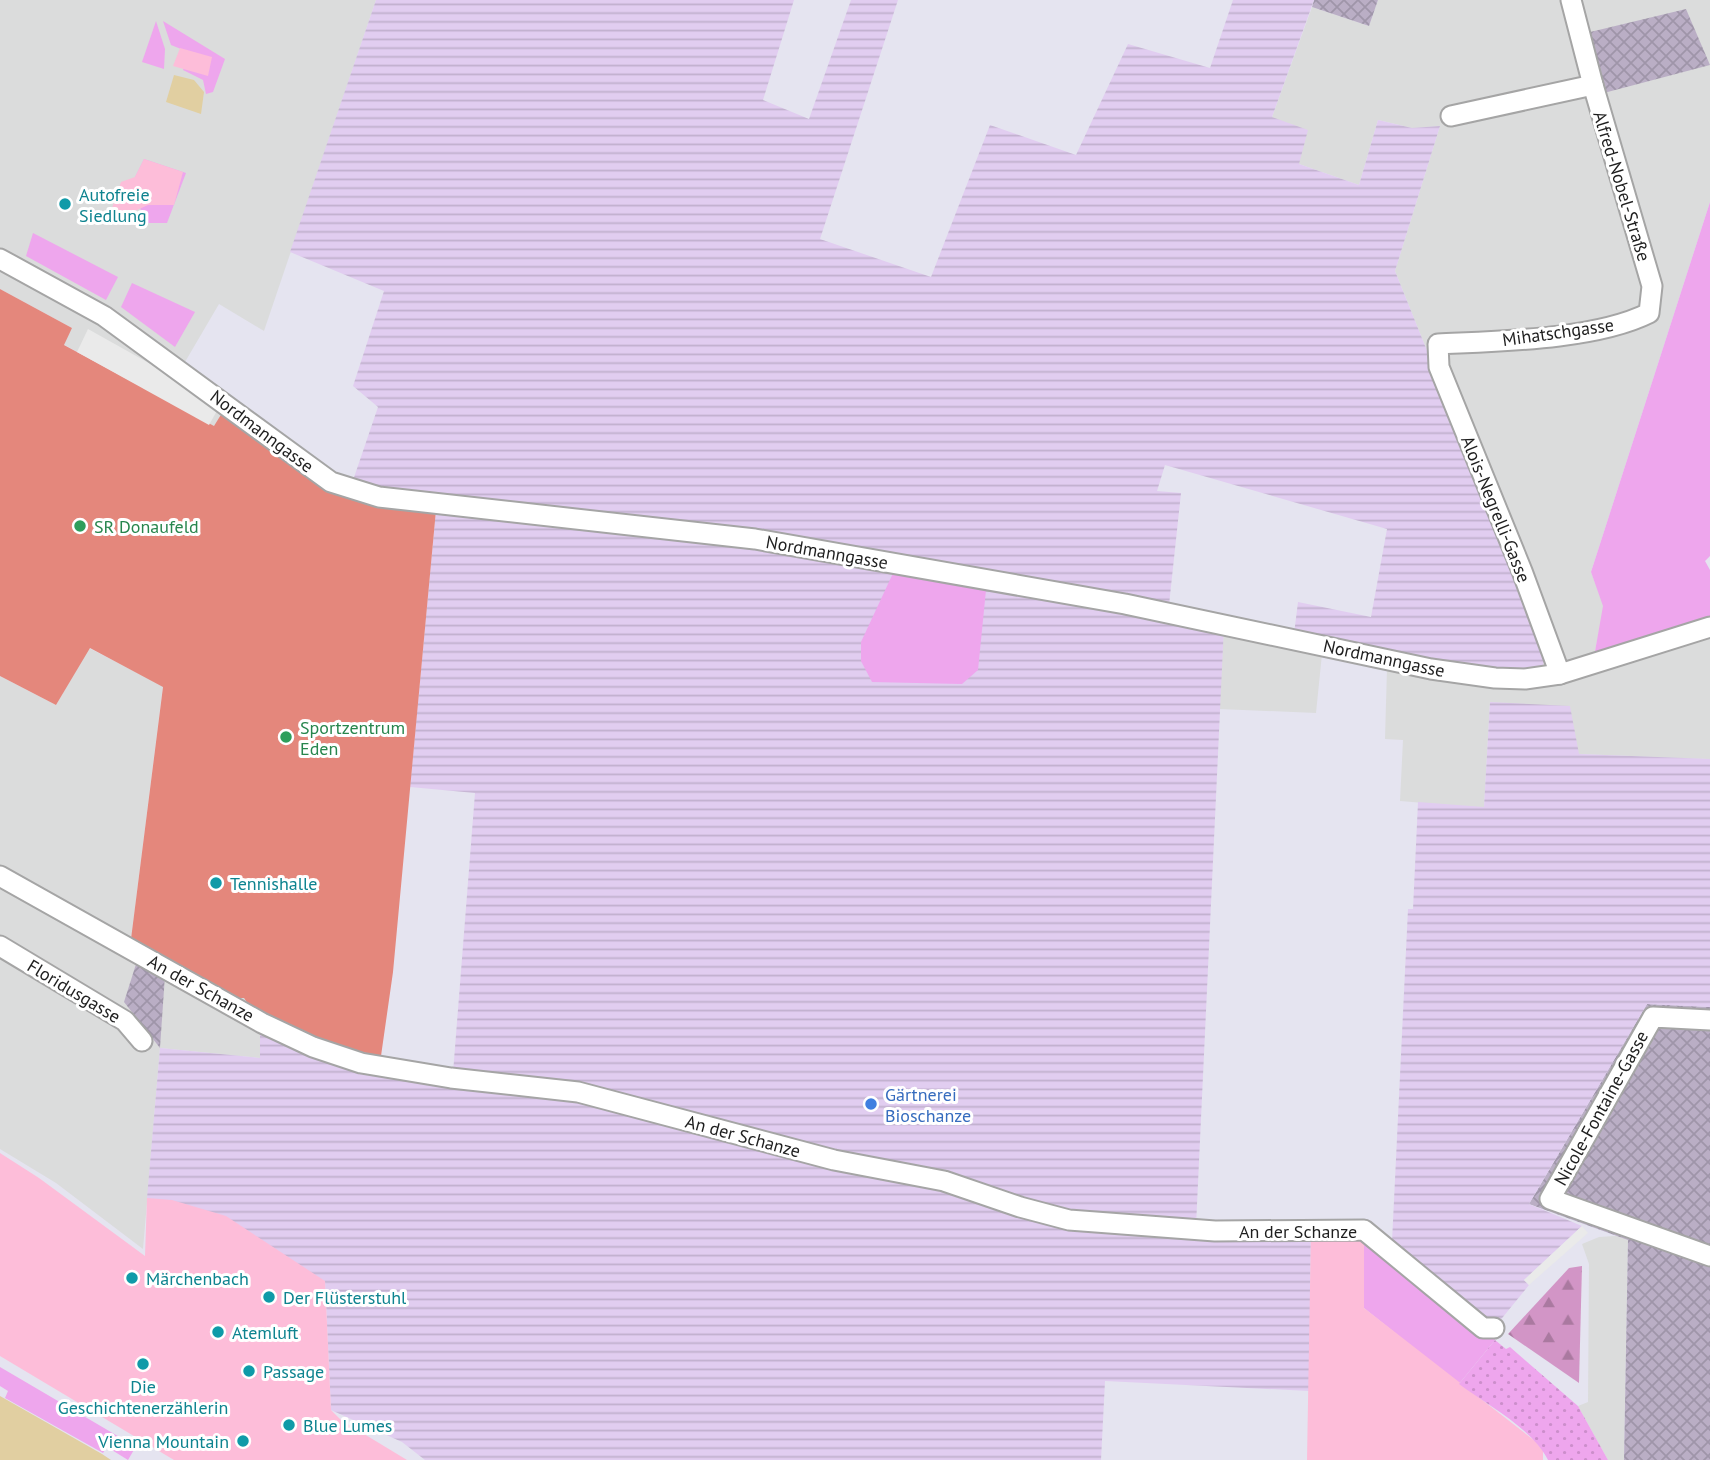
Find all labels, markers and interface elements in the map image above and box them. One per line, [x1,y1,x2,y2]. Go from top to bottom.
street label: Alfred-Nobel-Straße [1588,108,1656,264]
place label: Autofreie Siedlung [79,183,150,227]
marker: Autofreie Siedlung [57,196,73,212]
street label: Mihatschgasse [1501,313,1615,351]
street label: Nordmanngasse [206,385,318,477]
street label: Alois-Negrelli-Gasse [1456,432,1536,586]
place label: SR Donaufeld [94,515,199,538]
marker: SR Donaufeld [72,518,88,534]
street label: Nordmanngasse [764,530,890,574]
street label: Nordmanngasse [1321,634,1447,682]
place label: Sportzentrum Eden [300,716,405,760]
marker: Sportzentrum Eden [278,729,294,745]
place label: Tennishalle [230,872,317,895]
marker: Tennishalle [208,875,224,891]
street label: An der Schanze [144,949,258,1027]
street label: Floridusgasse [23,954,125,1028]
street label: Nicole-Fontaine-Gasse [1549,1027,1653,1189]
place label: Gärtnerei Bioschanze [885,1083,971,1127]
marker: Gärtnerei Bioschanze [863,1096,879,1112]
street label: An der Schanze [683,1110,803,1162]
street label: An der Schanze [1239,1220,1357,1243]
place label: Märchenbach [146,1267,249,1290]
marker: Märchenbach [124,1270,140,1286]
place label: Der Flüsterstuhl [283,1286,407,1309]
marker: Der Flüsterstuhl [261,1289,277,1305]
place label: Atemluft [232,1321,298,1344]
marker: Atemluft [210,1324,226,1340]
marker: Die Geschichtenerzählerin [135,1356,151,1372]
place label: Passage [263,1360,324,1383]
marker: Passage [241,1363,257,1379]
place label: Die Geschichtenerzählerin [58,1375,228,1419]
place label: Blue Lumes [303,1414,392,1437]
marker: Blue Lumes [281,1417,297,1433]
place label: Vienna Mountain [97,1430,229,1453]
marker: Vienna Mountain [235,1433,251,1449]

